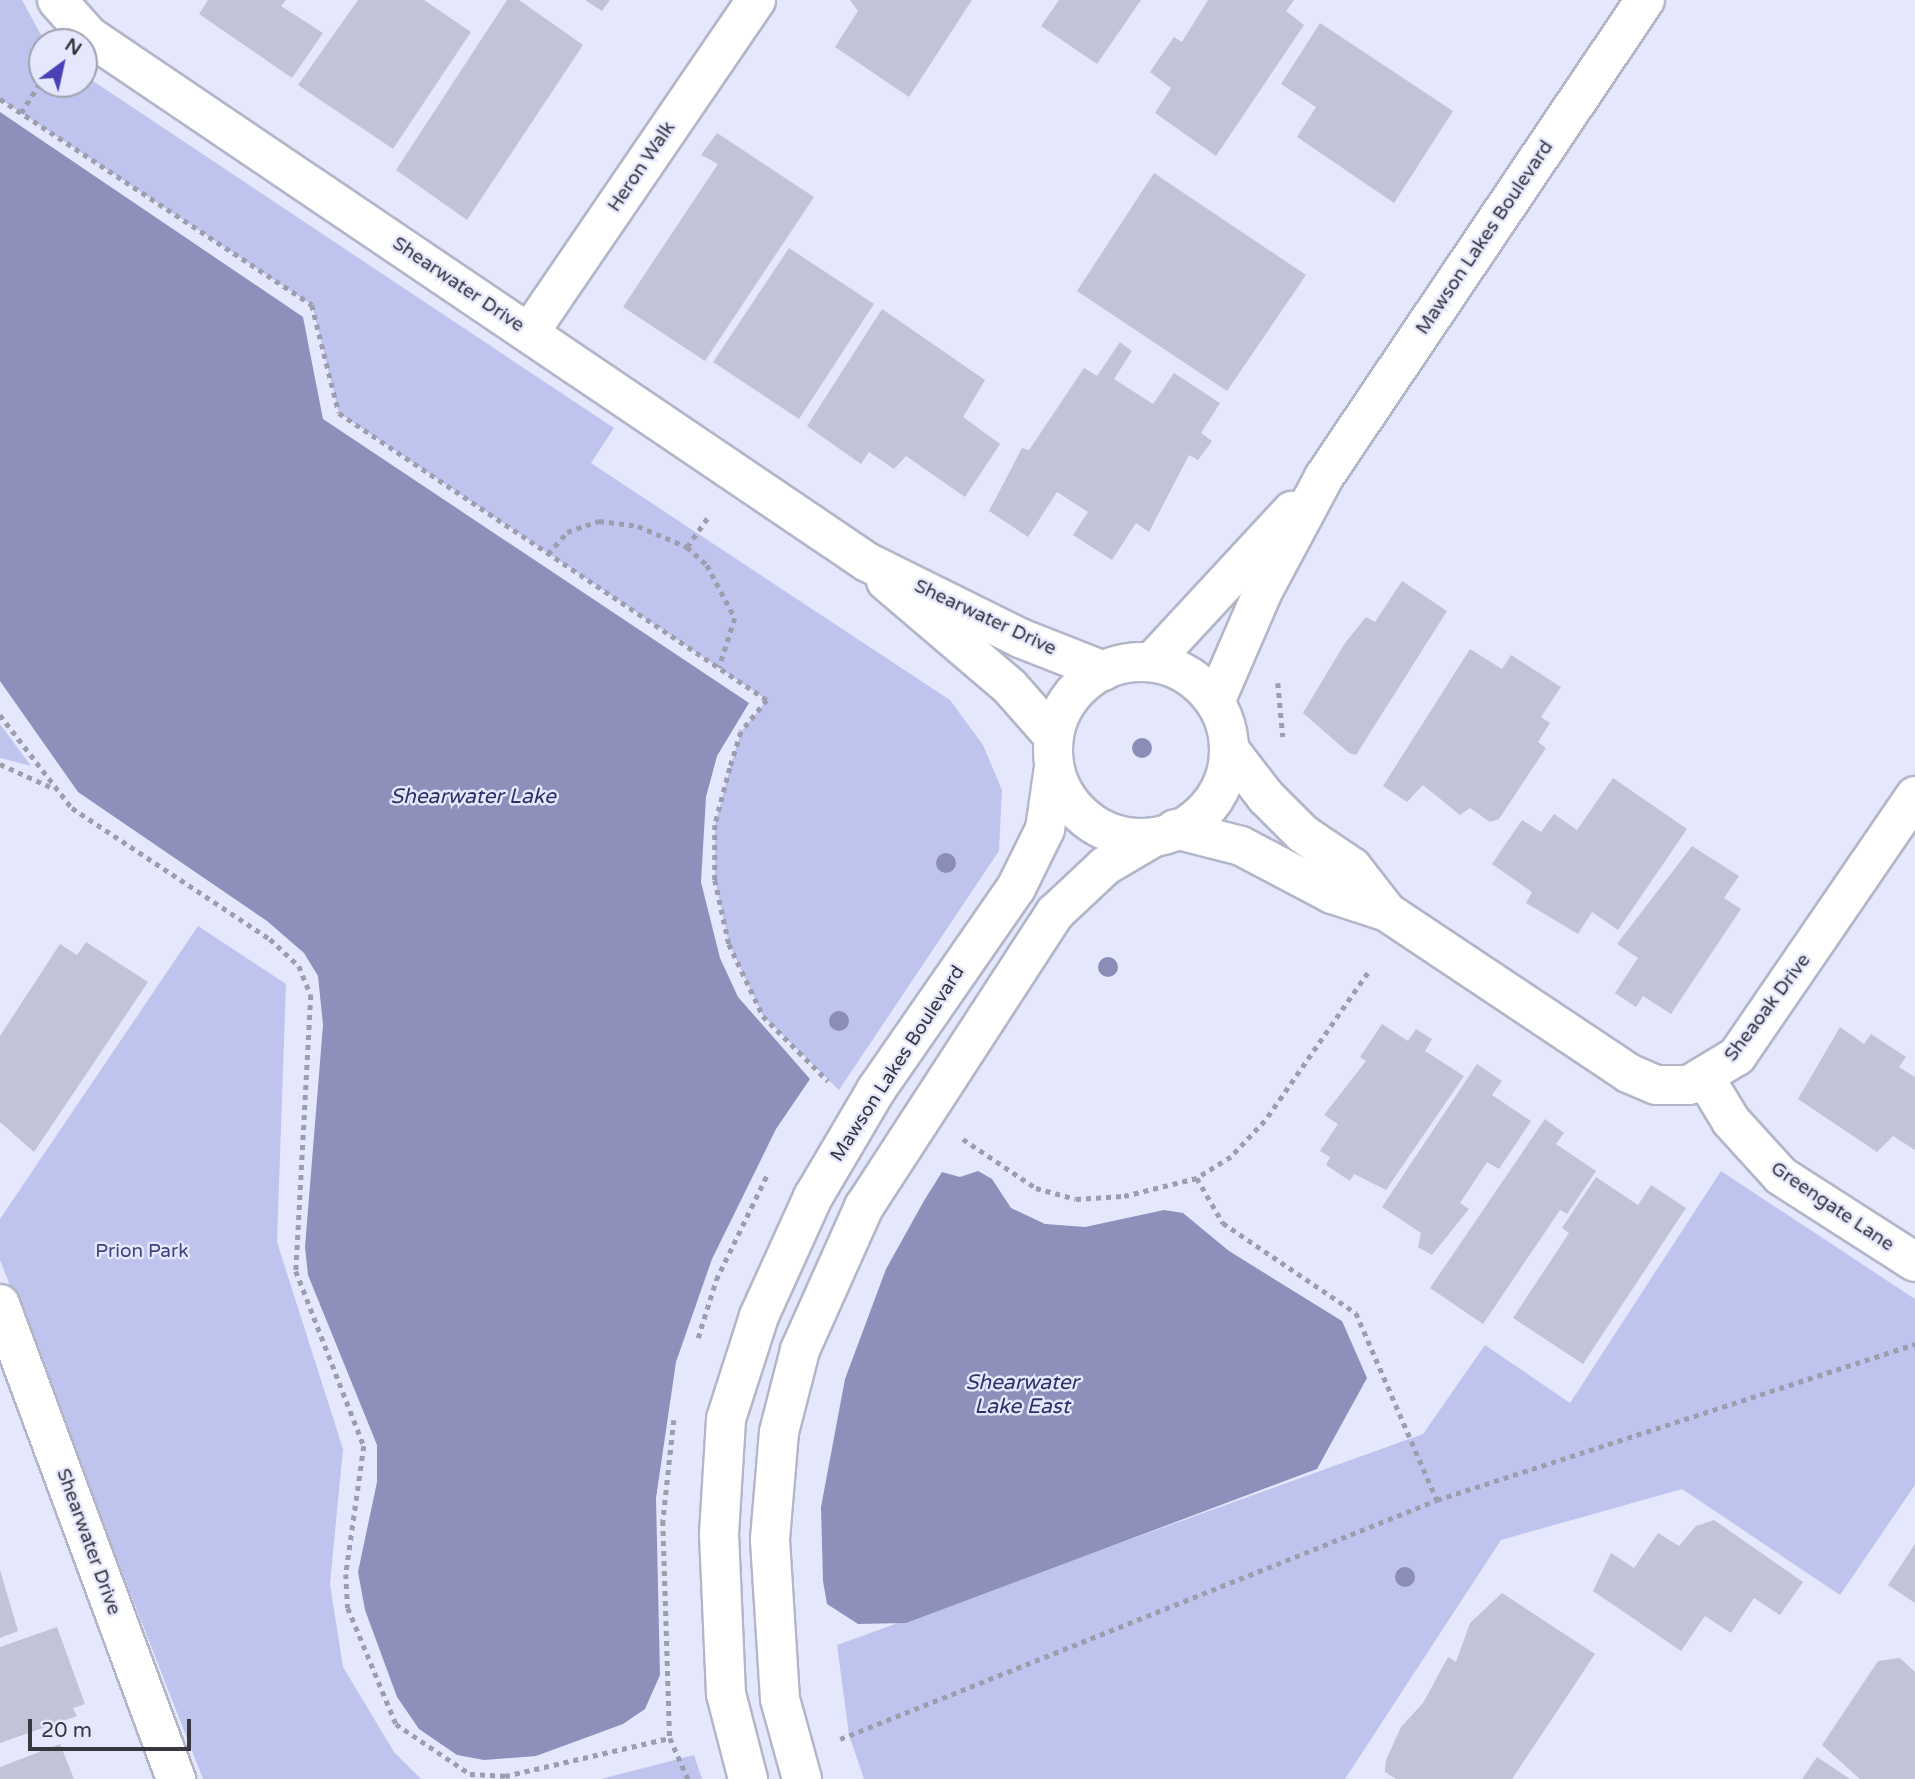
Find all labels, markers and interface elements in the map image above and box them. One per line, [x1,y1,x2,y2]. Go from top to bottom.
north arrow [28,28,98,98]
text: N [61,34,86,60]
street label: Heron Walk [603,117,681,217]
street label: Mawson Lakes Boulevard [1412,137,1558,339]
street label: Shearwater Drive [388,232,528,338]
street label: Shearwater Drive [910,575,1060,661]
water label: Shearwater Lake [390,784,556,810]
street label: Sheaoak Drive [1720,950,1816,1066]
street label: Mawson Lakes Boulevard [826,962,970,1166]
street label: Greengate Lane [1766,1157,1898,1257]
park label: Prion Park [95,1241,189,1263]
water label: Shearwater Lake East [965,1370,1079,1420]
street label: Shearwater Drive [51,1466,125,1618]
scale bar [32,1706,194,1750]
text: 20 m [41,1718,92,1743]

